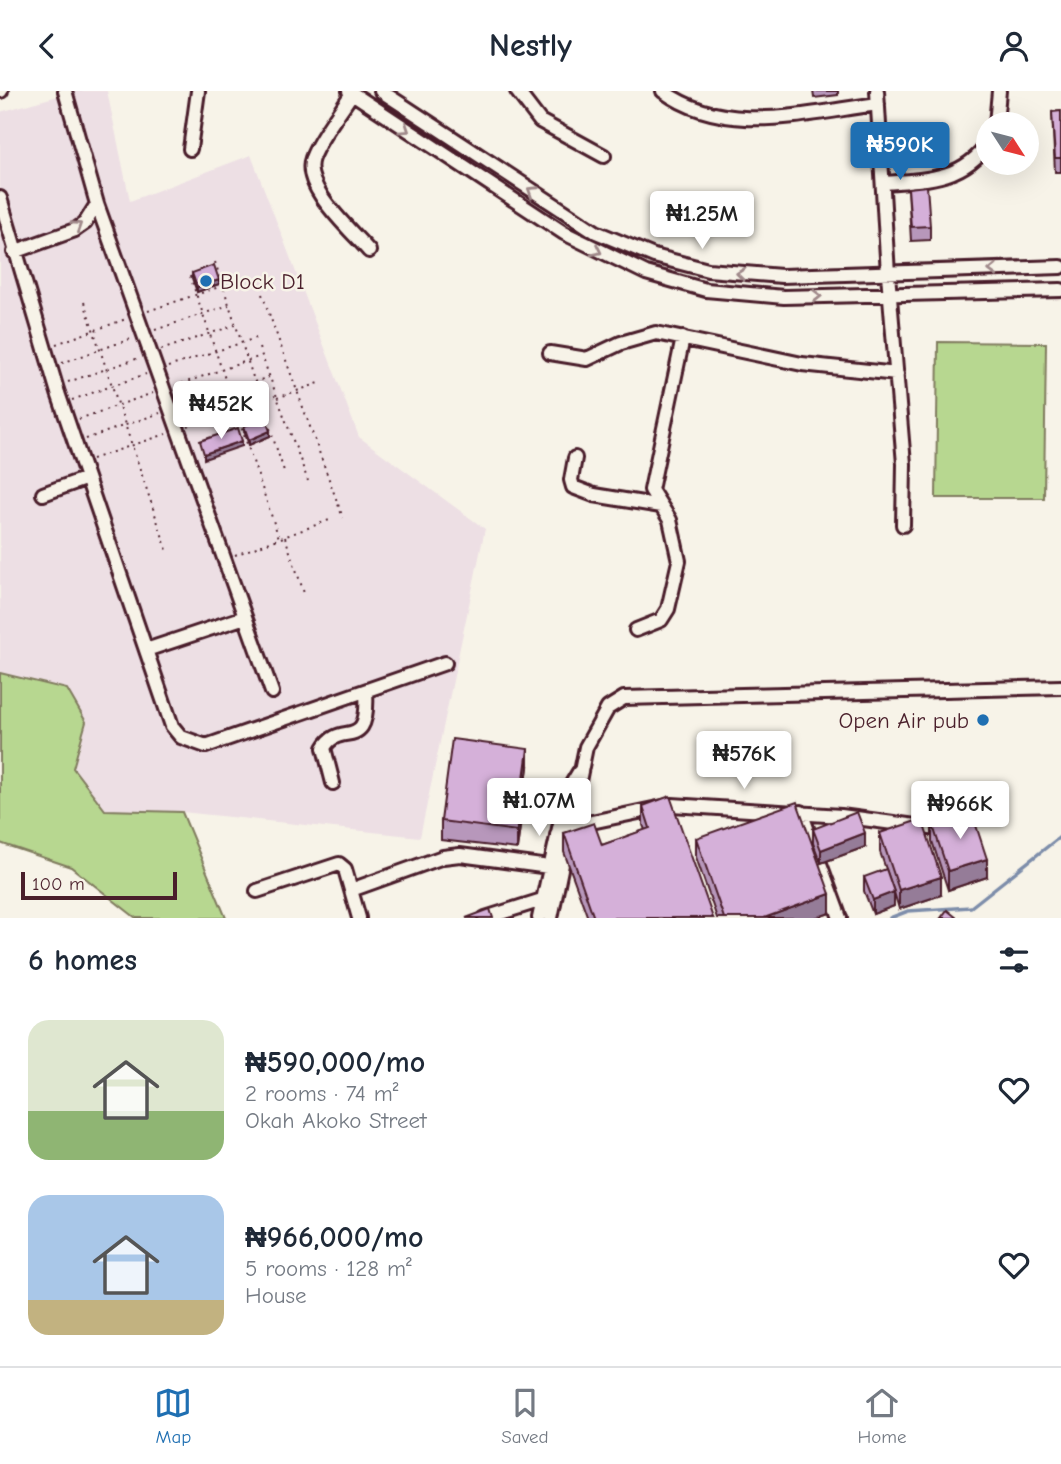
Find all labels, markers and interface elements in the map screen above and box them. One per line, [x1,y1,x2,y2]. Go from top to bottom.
icon: back [28,27,66,65]
text: Nestly [489,27,572,64]
icon: person [995,27,1033,65]
north arrow [976,112,1040,175]
map controls [976,112,1039,175]
one-way arrow [398,121,411,134]
pin: ₦590K [851,123,949,182]
text: ₦590K [867,131,933,158]
one-way arrow [527,187,540,200]
pin: ₦1.25M [645,191,759,251]
text: ₦1.25M [666,200,738,227]
one-way arrow [69,222,82,235]
one-way arrow [590,243,602,257]
one-way arrow [987,263,998,278]
one-way arrow [735,267,746,282]
place label: Block D1 [220,268,305,295]
marker: Block D1 [198,273,214,289]
one-way arrow [812,288,823,304]
pin: ₦452K [172,381,270,441]
text: ₦452K [189,390,253,417]
place label: Open Air pub [838,707,969,734]
marker: Open Air pub [975,712,991,728]
pin: ₦576K [695,731,793,791]
text: ₦576K [712,740,776,767]
pin: ₦1.07M [482,779,596,838]
pin: ₦966K [911,781,1009,841]
text: ₦1.07M [503,787,575,814]
text: ₦966K [927,790,993,817]
scale bar [21,869,177,901]
text: 100 m [32,873,85,895]
icon: filters [995,941,1033,979]
text: 6 homes [28,943,137,978]
text: ₦590,000/mo [245,1045,425,1080]
icon: home [84,1048,168,1132]
icon: heart [995,1071,1033,1109]
text: 2 rooms · 74 m² [245,1080,398,1107]
text: Okah Akoko Street [245,1107,427,1134]
text: ₦966,000/mo [245,1220,423,1255]
icon: home [84,1223,168,1307]
icon: heart [995,1246,1033,1284]
text: 5 rooms · 128 m² [245,1255,412,1282]
text: House [245,1282,307,1309]
tab: Map [154,1384,192,1448]
tab: Saved [501,1384,549,1448]
tab: Home [858,1384,907,1448]

